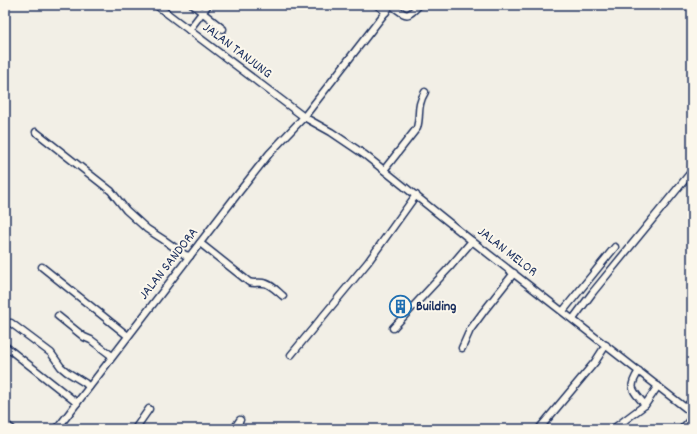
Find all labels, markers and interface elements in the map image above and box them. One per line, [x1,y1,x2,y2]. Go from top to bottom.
street label: JALAN TANJUNG [198,18,276,84]
street label: JALAN MELOR [473,222,541,282]
street label: JALAN SANDORA [134,223,204,304]
building icon: Building [387,294,413,320]
place label: Building [416,297,456,317]

